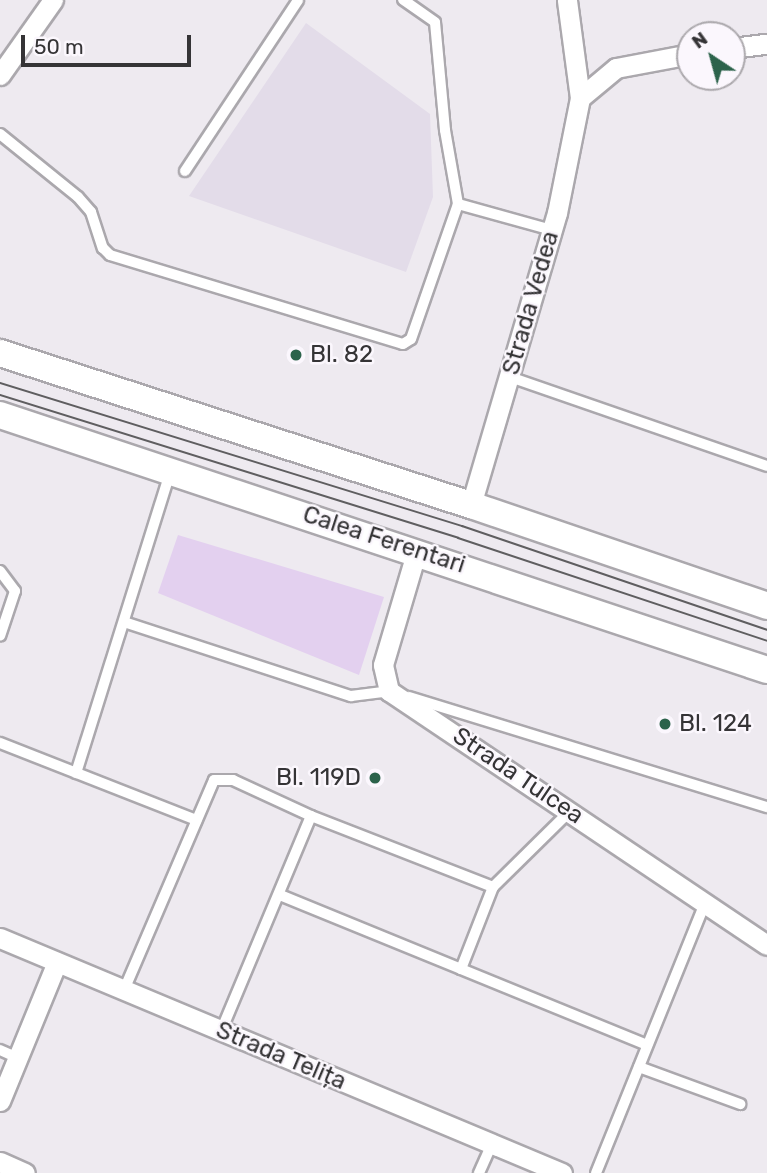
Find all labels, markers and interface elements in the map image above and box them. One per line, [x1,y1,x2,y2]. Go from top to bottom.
scale bar [24,21,194,65]
north arrow [676,21,746,91]
text: N [687,27,712,54]
text: 50 m [34,34,84,59]
street label: Strada Vedea [497,228,565,378]
place label: Bl. 82 [310,341,373,369]
marker: Bl. 82 [288,347,304,363]
street label: Calea Ferentari [299,500,469,580]
place label: Bl. 124 [679,710,752,738]
marker: Bl. 124 [657,716,673,732]
street label: Strada Tulcea [447,722,589,830]
place label: Bl. 119D [276,764,361,792]
marker: Bl. 119D [367,770,383,786]
street label: Strada Telița [211,1016,351,1096]

